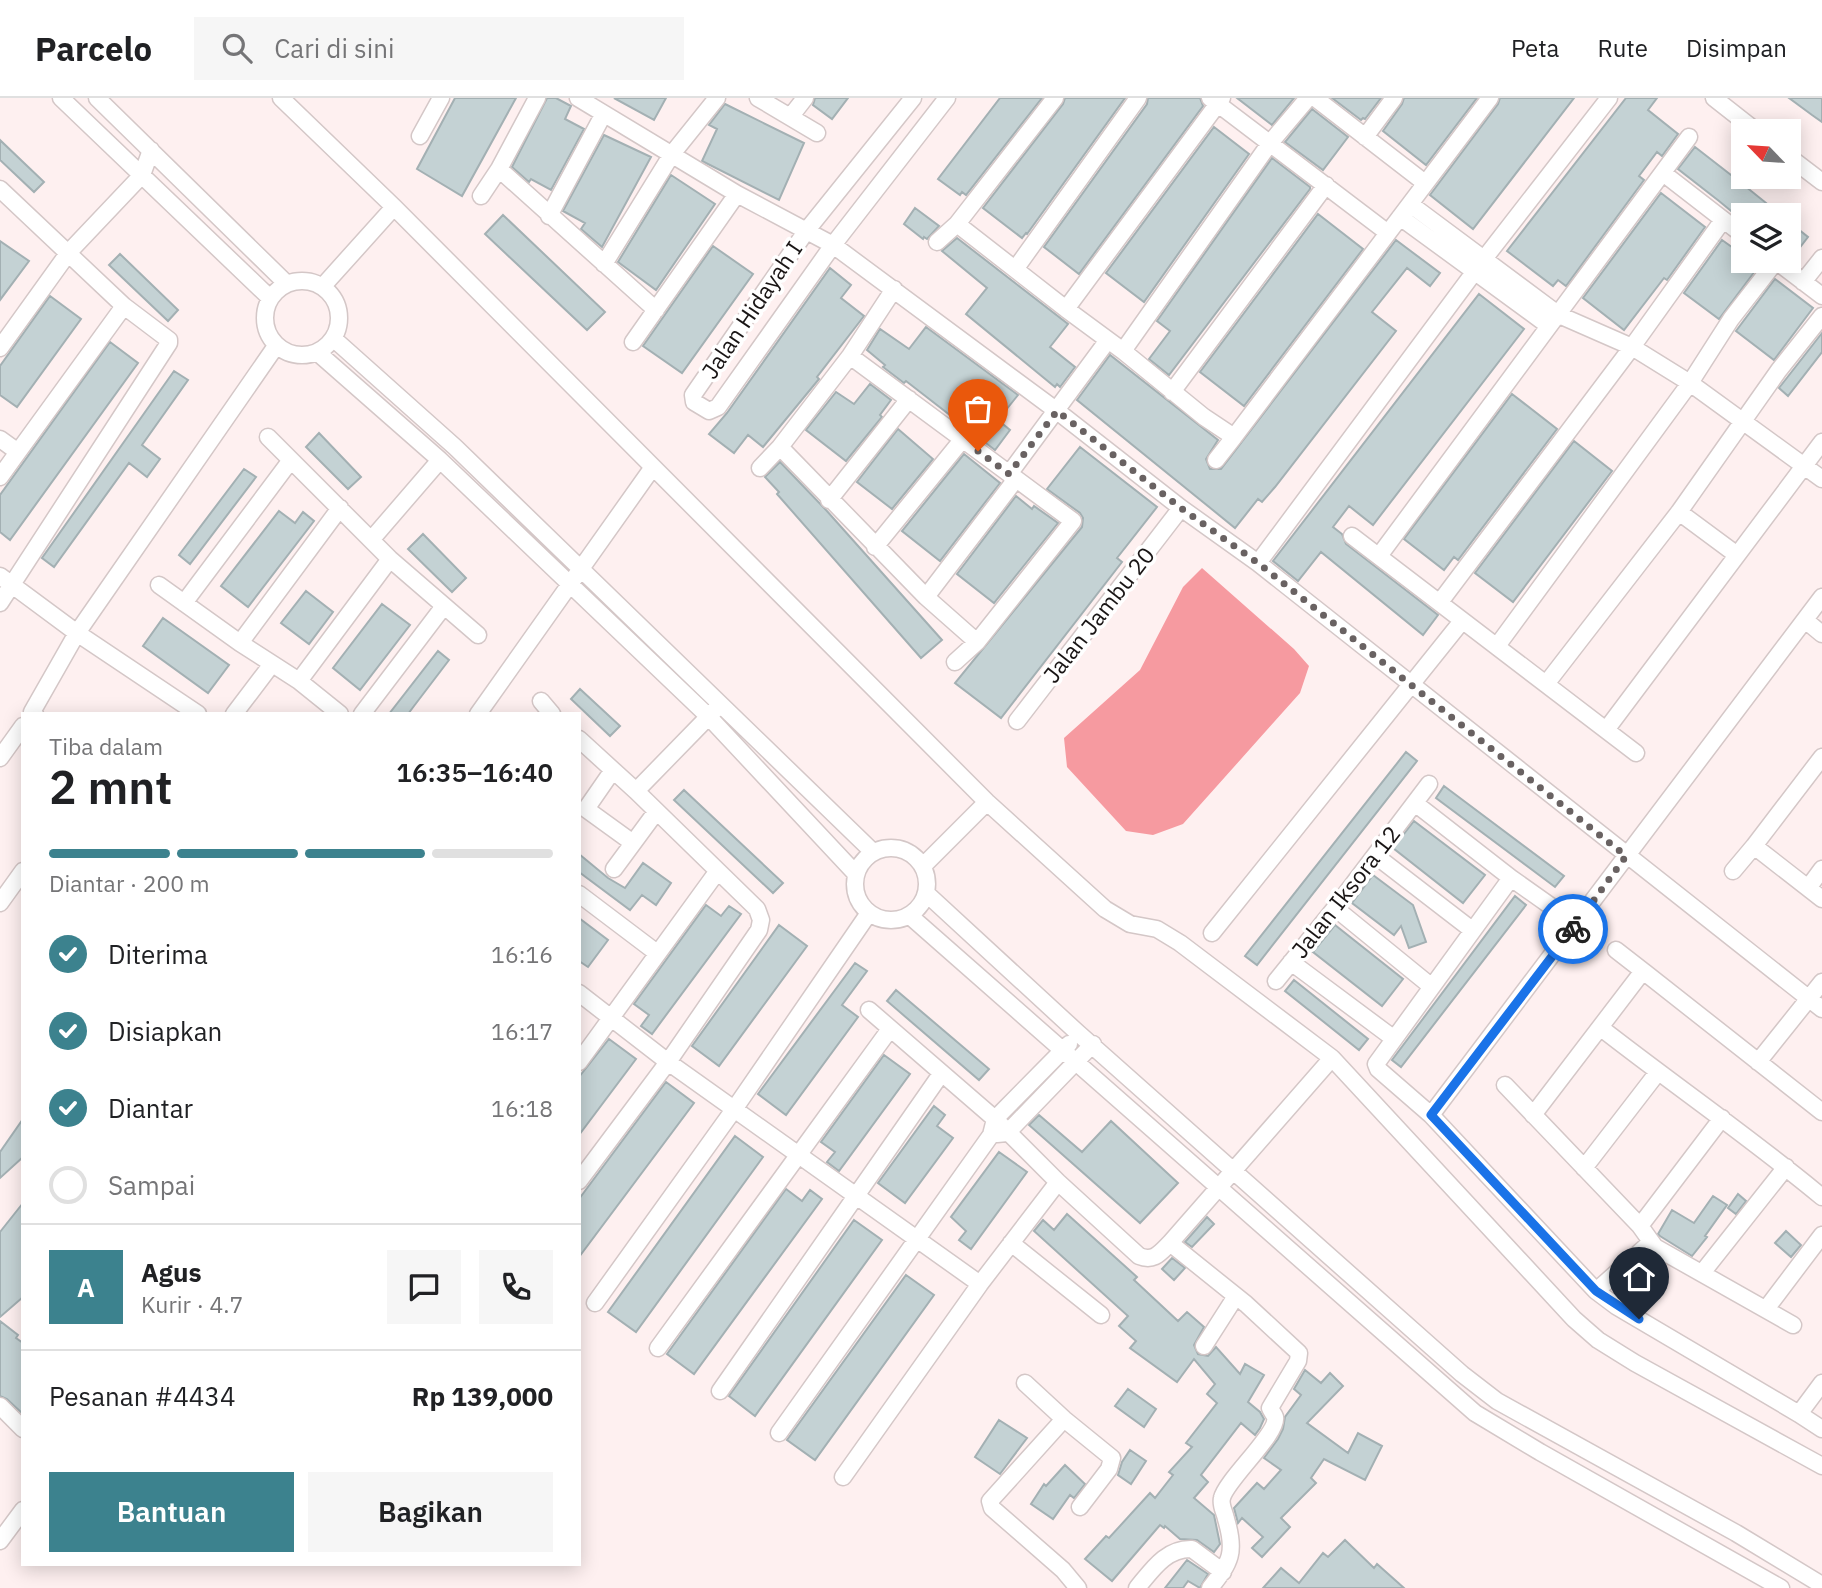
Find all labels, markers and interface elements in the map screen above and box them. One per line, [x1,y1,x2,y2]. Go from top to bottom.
search box [194,17,684,80]
text: Parcelo [35,27,152,70]
icon: search [218,29,256,67]
text: Cari di sini [274,31,395,65]
text: Peta [1511,32,1559,64]
text: Rute [1597,32,1648,64]
text: Disimpan [1686,32,1787,64]
north arrow [1731,119,1801,189]
map controls [1731,119,1801,273]
button: layers [1731,203,1801,273]
street label: Jalan Hidayah I [694,235,808,384]
pin [948,379,1008,451]
icon: bag [959,390,997,428]
street label: Jalan Jambu 20 [1036,540,1161,688]
text: Tiba dalam [49,731,163,761]
text: 16:35–16:40 [396,755,553,789]
text: 2 mnt [49,757,173,817]
street label: Jalan Iksora 12 [1284,819,1406,964]
text: Diantar · 200 m [49,868,210,898]
courier [1538,894,1608,964]
icon: bike [1554,910,1592,948]
icon: check [49,935,87,973]
text: Diterima [108,937,208,971]
text: 16:16 [491,939,553,969]
icon: check [49,1012,87,1050]
text: Disiapkan [108,1014,222,1048]
text: 16:17 [491,1016,553,1046]
icon: check [49,1089,87,1127]
text: Diantar [108,1091,193,1125]
text: 16:18 [491,1093,553,1123]
text: Sampai [108,1168,195,1202]
pin [1609,1247,1669,1319]
button: chat [387,1250,461,1324]
button: phone [479,1250,553,1324]
text: Agus [141,1255,202,1289]
icon: home [1620,1258,1658,1296]
text: A [77,1270,95,1304]
text: Kurir · 4.7 [141,1289,243,1319]
text: Pesanan #4434 [49,1379,236,1413]
text: Rp 139,000 [412,1379,553,1413]
button: Bantuan [49,1472,294,1552]
button: Bagikan [308,1472,553,1552]

